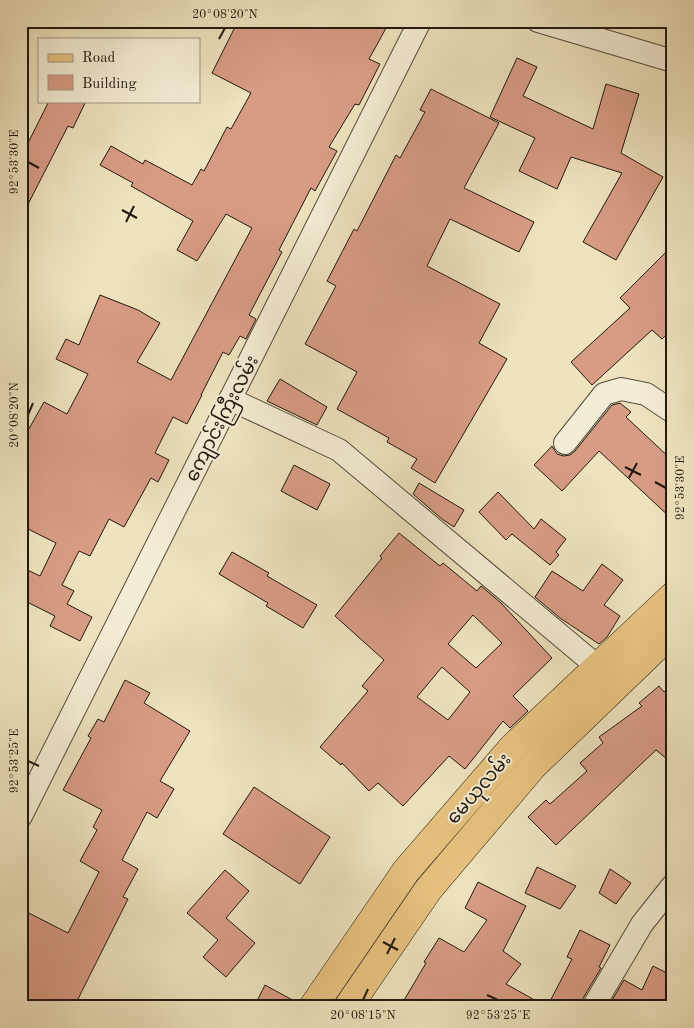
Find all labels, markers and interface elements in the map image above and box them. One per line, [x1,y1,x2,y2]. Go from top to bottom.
text: 20°08'20"N [192,9,258,21]
legend [38,38,200,102]
text: Road [82,51,116,66]
text: Building [82,77,137,92]
text: 92°53'30"E [8,130,21,194]
street label: ကျောင်းကြီးလမ်း [177,350,267,487]
text: 20°08'20"N [9,382,21,448]
text: 92°53'30"E [674,456,687,520]
text: 92°53'25"E [8,729,21,793]
street label: မေယုလမ်း [439,746,519,832]
text: 20°08'15"N [330,1009,396,1022]
text: 92°53'25"E [466,1009,530,1022]

